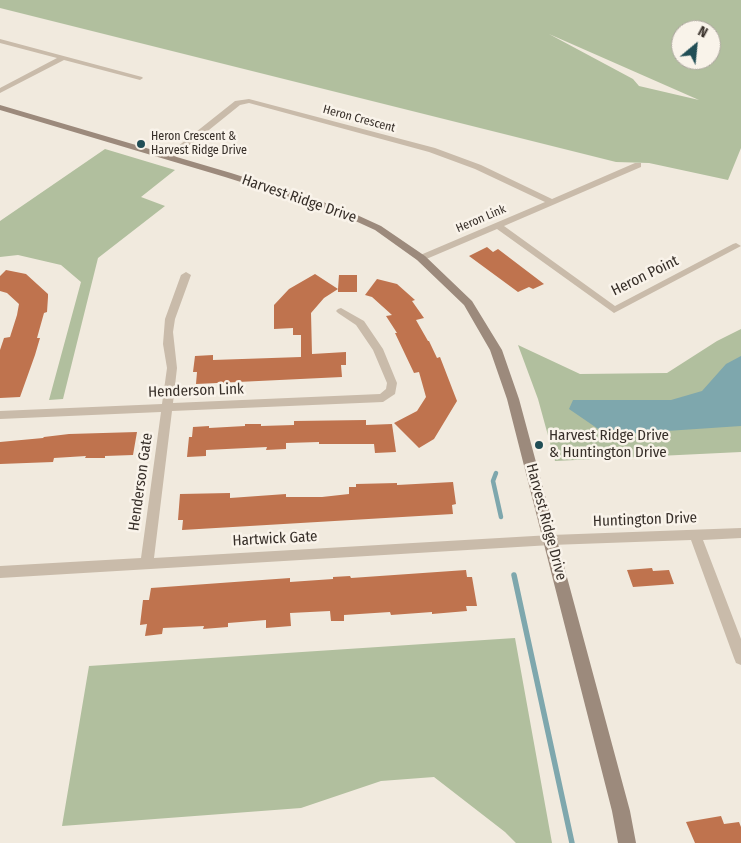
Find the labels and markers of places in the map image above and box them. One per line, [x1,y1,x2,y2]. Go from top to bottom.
place label: Heron Crescent & Harvest Ridge Drive [151,130,247,158]
marker: Heron Crescent & Harvest Ridge Drive [135,138,147,150]
place label: Harvest Ridge Drive & Huntington Drive [549,427,669,462]
marker: Harvest Ridge Drive & Huntington Drive [533,439,545,451]

